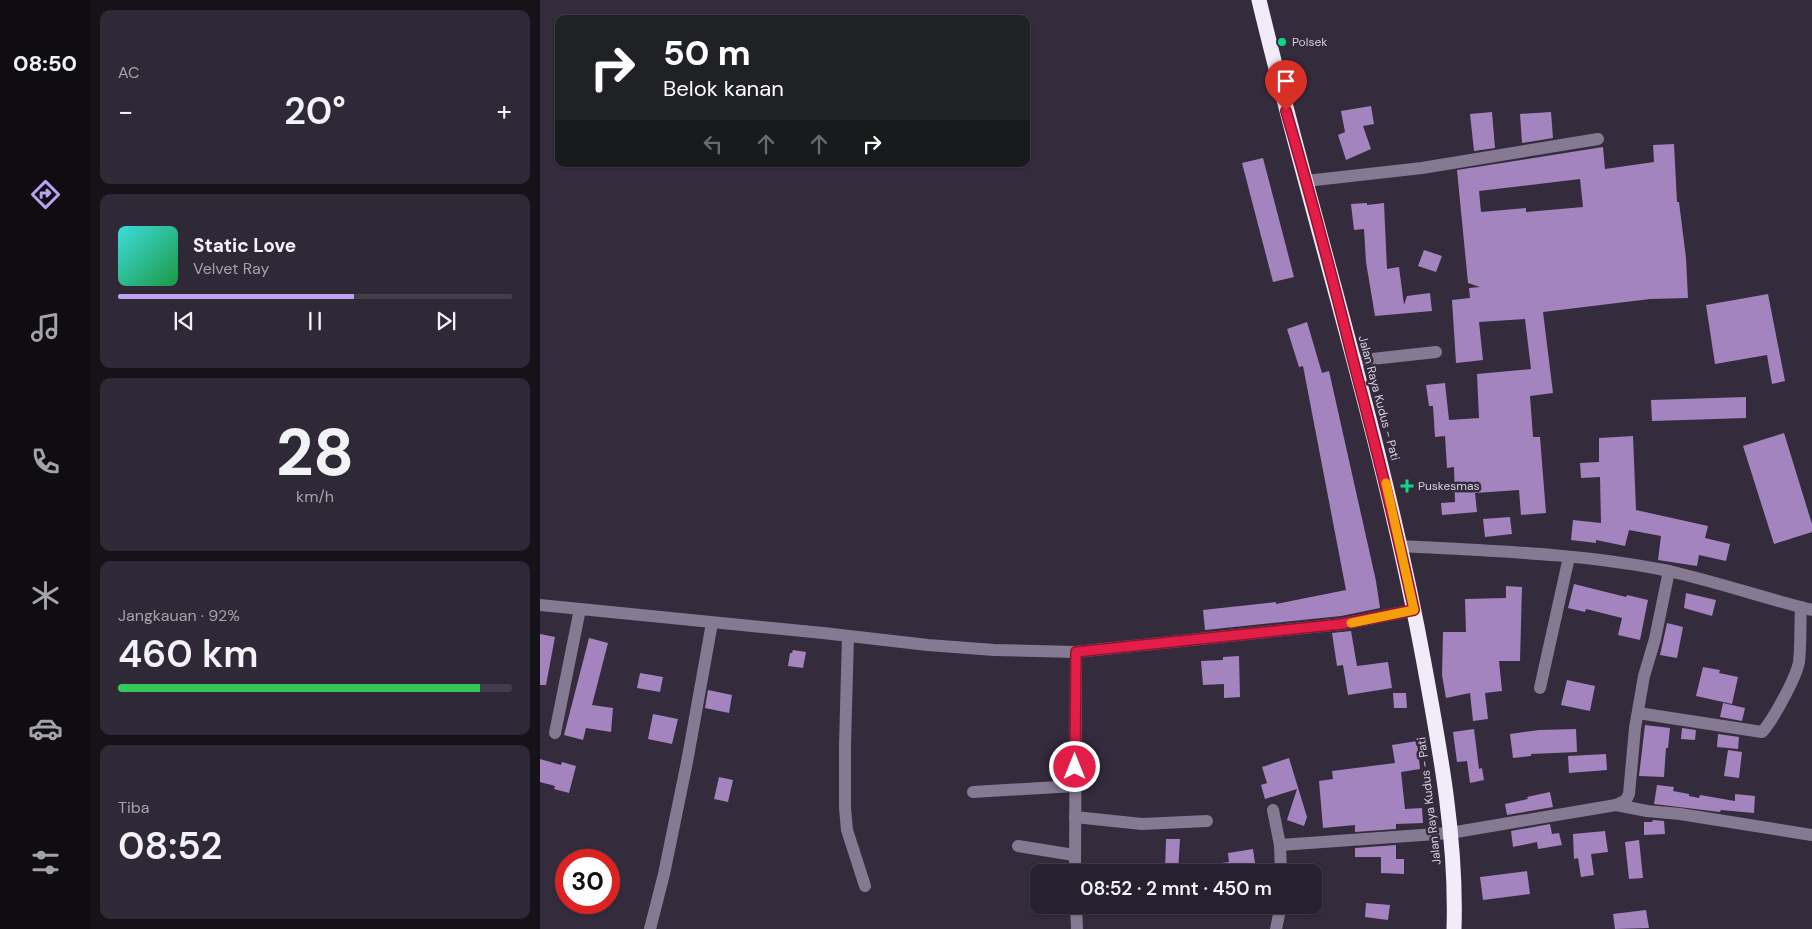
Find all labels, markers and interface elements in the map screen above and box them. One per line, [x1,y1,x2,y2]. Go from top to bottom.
text: 50 m [663,30,751,76]
place label: Polsek [1292,34,1327,50]
icon: right [580,35,645,100]
marker: Polsek [1276,36,1288,48]
text: 08:50 [13,49,77,78]
pin [1265,60,1307,111]
text: AC [118,62,139,83]
icon: arrive [1272,67,1300,95]
text: Belok kanan [663,74,784,103]
text: 20° [284,86,346,136]
text: − [118,93,133,130]
text: + [497,93,512,130]
icon: left [699,130,727,158]
icon: ahead [752,130,780,158]
icon: ahead [805,130,833,158]
icon: right [858,130,886,158]
icon: directions [28,177,63,212]
text: Static Love [193,233,296,258]
text: Velvet Ray [193,258,269,279]
icon: previous [170,307,198,335]
icon: pause [301,307,329,335]
icon: next [432,307,460,335]
icon: music [28,310,63,345]
street label: Jalan Raya Kudus - Pati [1355,334,1403,462]
text: 28 [276,411,354,495]
icon: phone [28,444,63,479]
place label: Puskesmas [1418,478,1480,494]
marker: Puskesmas [1400,479,1414,493]
text: km/h [296,486,334,507]
icon: climate [28,578,63,613]
text: Jangkauan · 92% [118,605,240,626]
text: 460 km [118,629,258,679]
icon: car [28,711,63,746]
street label: Jalan Raya Kudus - Pati [1413,736,1445,866]
position arrow [1048,740,1100,792]
text: Tiba [118,797,150,818]
text: 08:52 [118,821,222,871]
icon: filters [28,845,63,880]
speed limit sign: 30 [555,849,620,914]
text: 08:52 · 2 mnt · 450 m [1080,876,1272,901]

